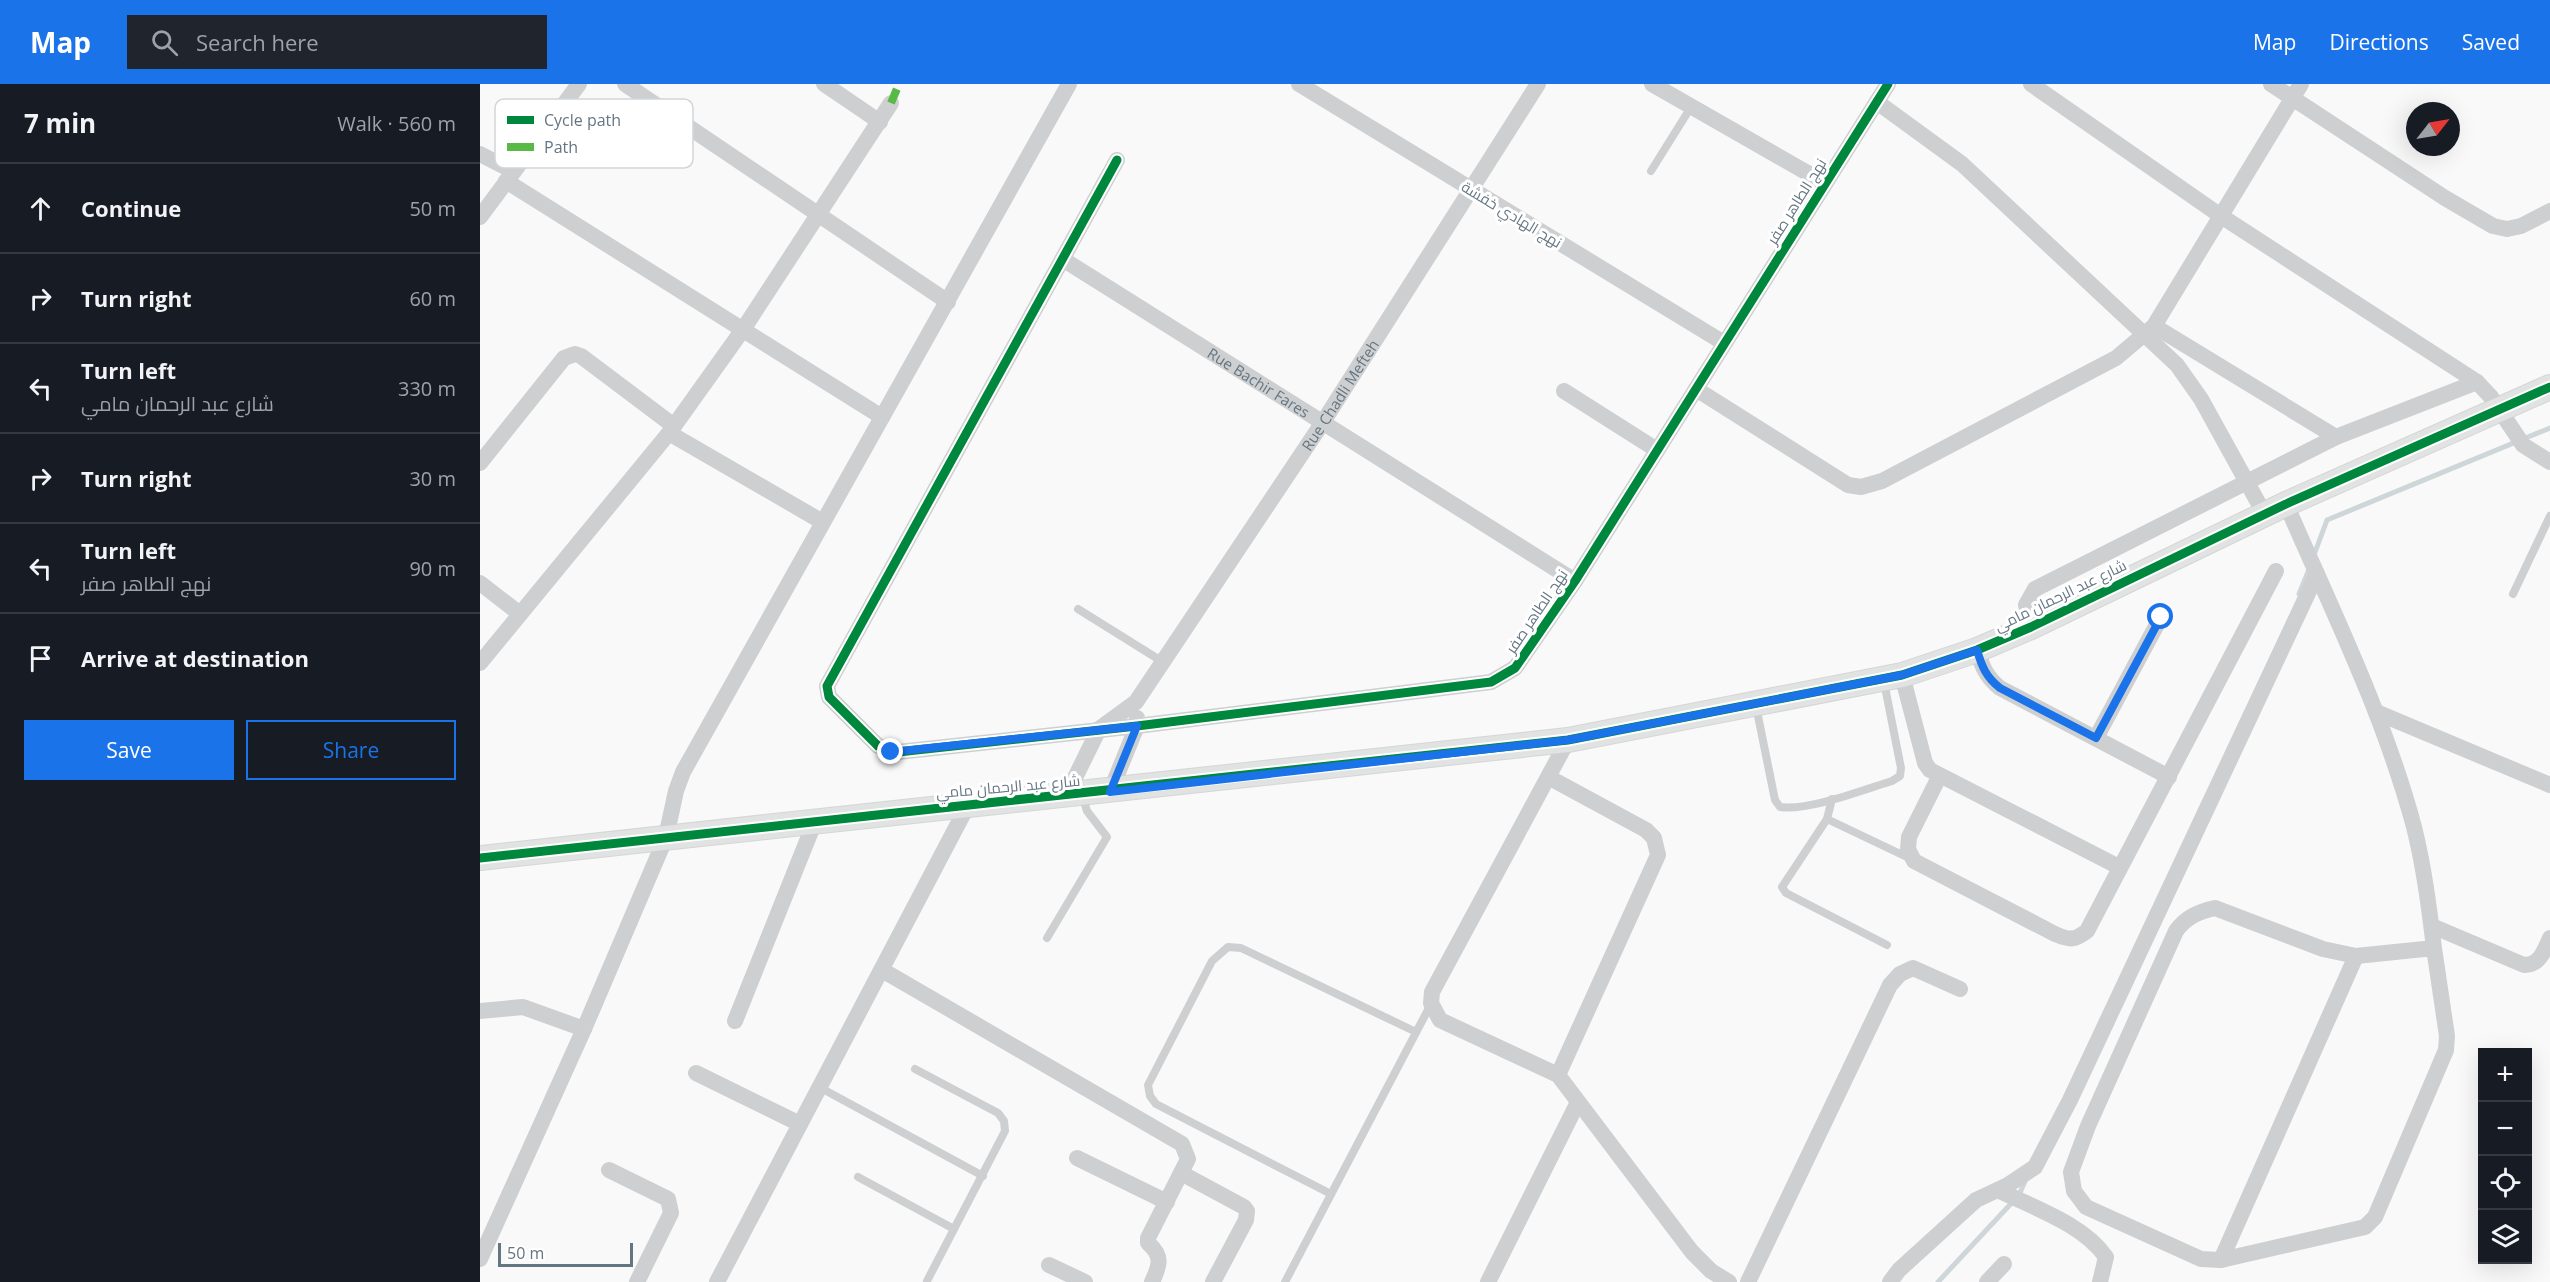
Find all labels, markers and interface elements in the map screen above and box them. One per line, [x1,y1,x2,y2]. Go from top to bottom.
search box [127,15,547,69]
text: Map [30,23,91,61]
icon: search [148,26,181,59]
text: Search here [196,27,319,57]
text: Map [2253,28,2296,56]
text: Directions [2329,28,2429,56]
text: Saved [2462,28,2520,56]
legend [495,99,693,168]
north arrow [2406,102,2460,156]
text: 7 min [24,105,96,141]
text: Cycle path [544,109,621,131]
text: Walk · 560 m [337,110,456,137]
text: Path [544,136,578,158]
street label: نهج الطاهر صفر [1761,154,1832,250]
street label: نهج الهادي خفشة [1457,176,1566,254]
icon: ahead [24,192,57,225]
text: Continue [81,193,181,223]
text: 50 m [409,195,456,222]
icon: right [24,282,57,315]
text: Turn right [81,283,192,313]
text: 60 m [409,285,456,312]
street label: Rue Chadli Mefteh [1297,336,1383,455]
street label: Rue Bachir Fares [1204,343,1314,422]
text: Turn left [81,355,176,385]
icon: left [24,372,57,405]
text: 330 m [398,375,456,402]
text: شارع عبد الرحمان مامي [81,390,274,417]
icon: right [24,462,57,495]
text: Turn right [81,463,192,493]
text: 30 m [409,465,456,492]
text: Turn left [81,535,176,565]
icon: left [24,552,57,585]
street label: شارع عبد الرحمان مامي [1991,554,2131,638]
text: 90 m [409,555,456,582]
street label: نهج الطاهر صفر [1500,565,1573,659]
text: نهج الطاهر صفر [81,570,211,597]
route start [2147,603,2173,629]
icon: arrive [24,642,57,675]
text: Arrive at destination [81,643,309,673]
button: Save [24,720,234,780]
button: Share [246,720,456,780]
route end [877,738,903,764]
street label: شارع عبد الرحمان مامي [935,770,1081,805]
map controls [2478,1048,2532,1264]
button: + [2478,1048,2532,1102]
button: − [2478,1102,2532,1156]
button: locate [2478,1156,2532,1210]
button: layers [2478,1210,2532,1264]
scale bar [498,1240,633,1268]
text: 50 m [507,1242,544,1264]

